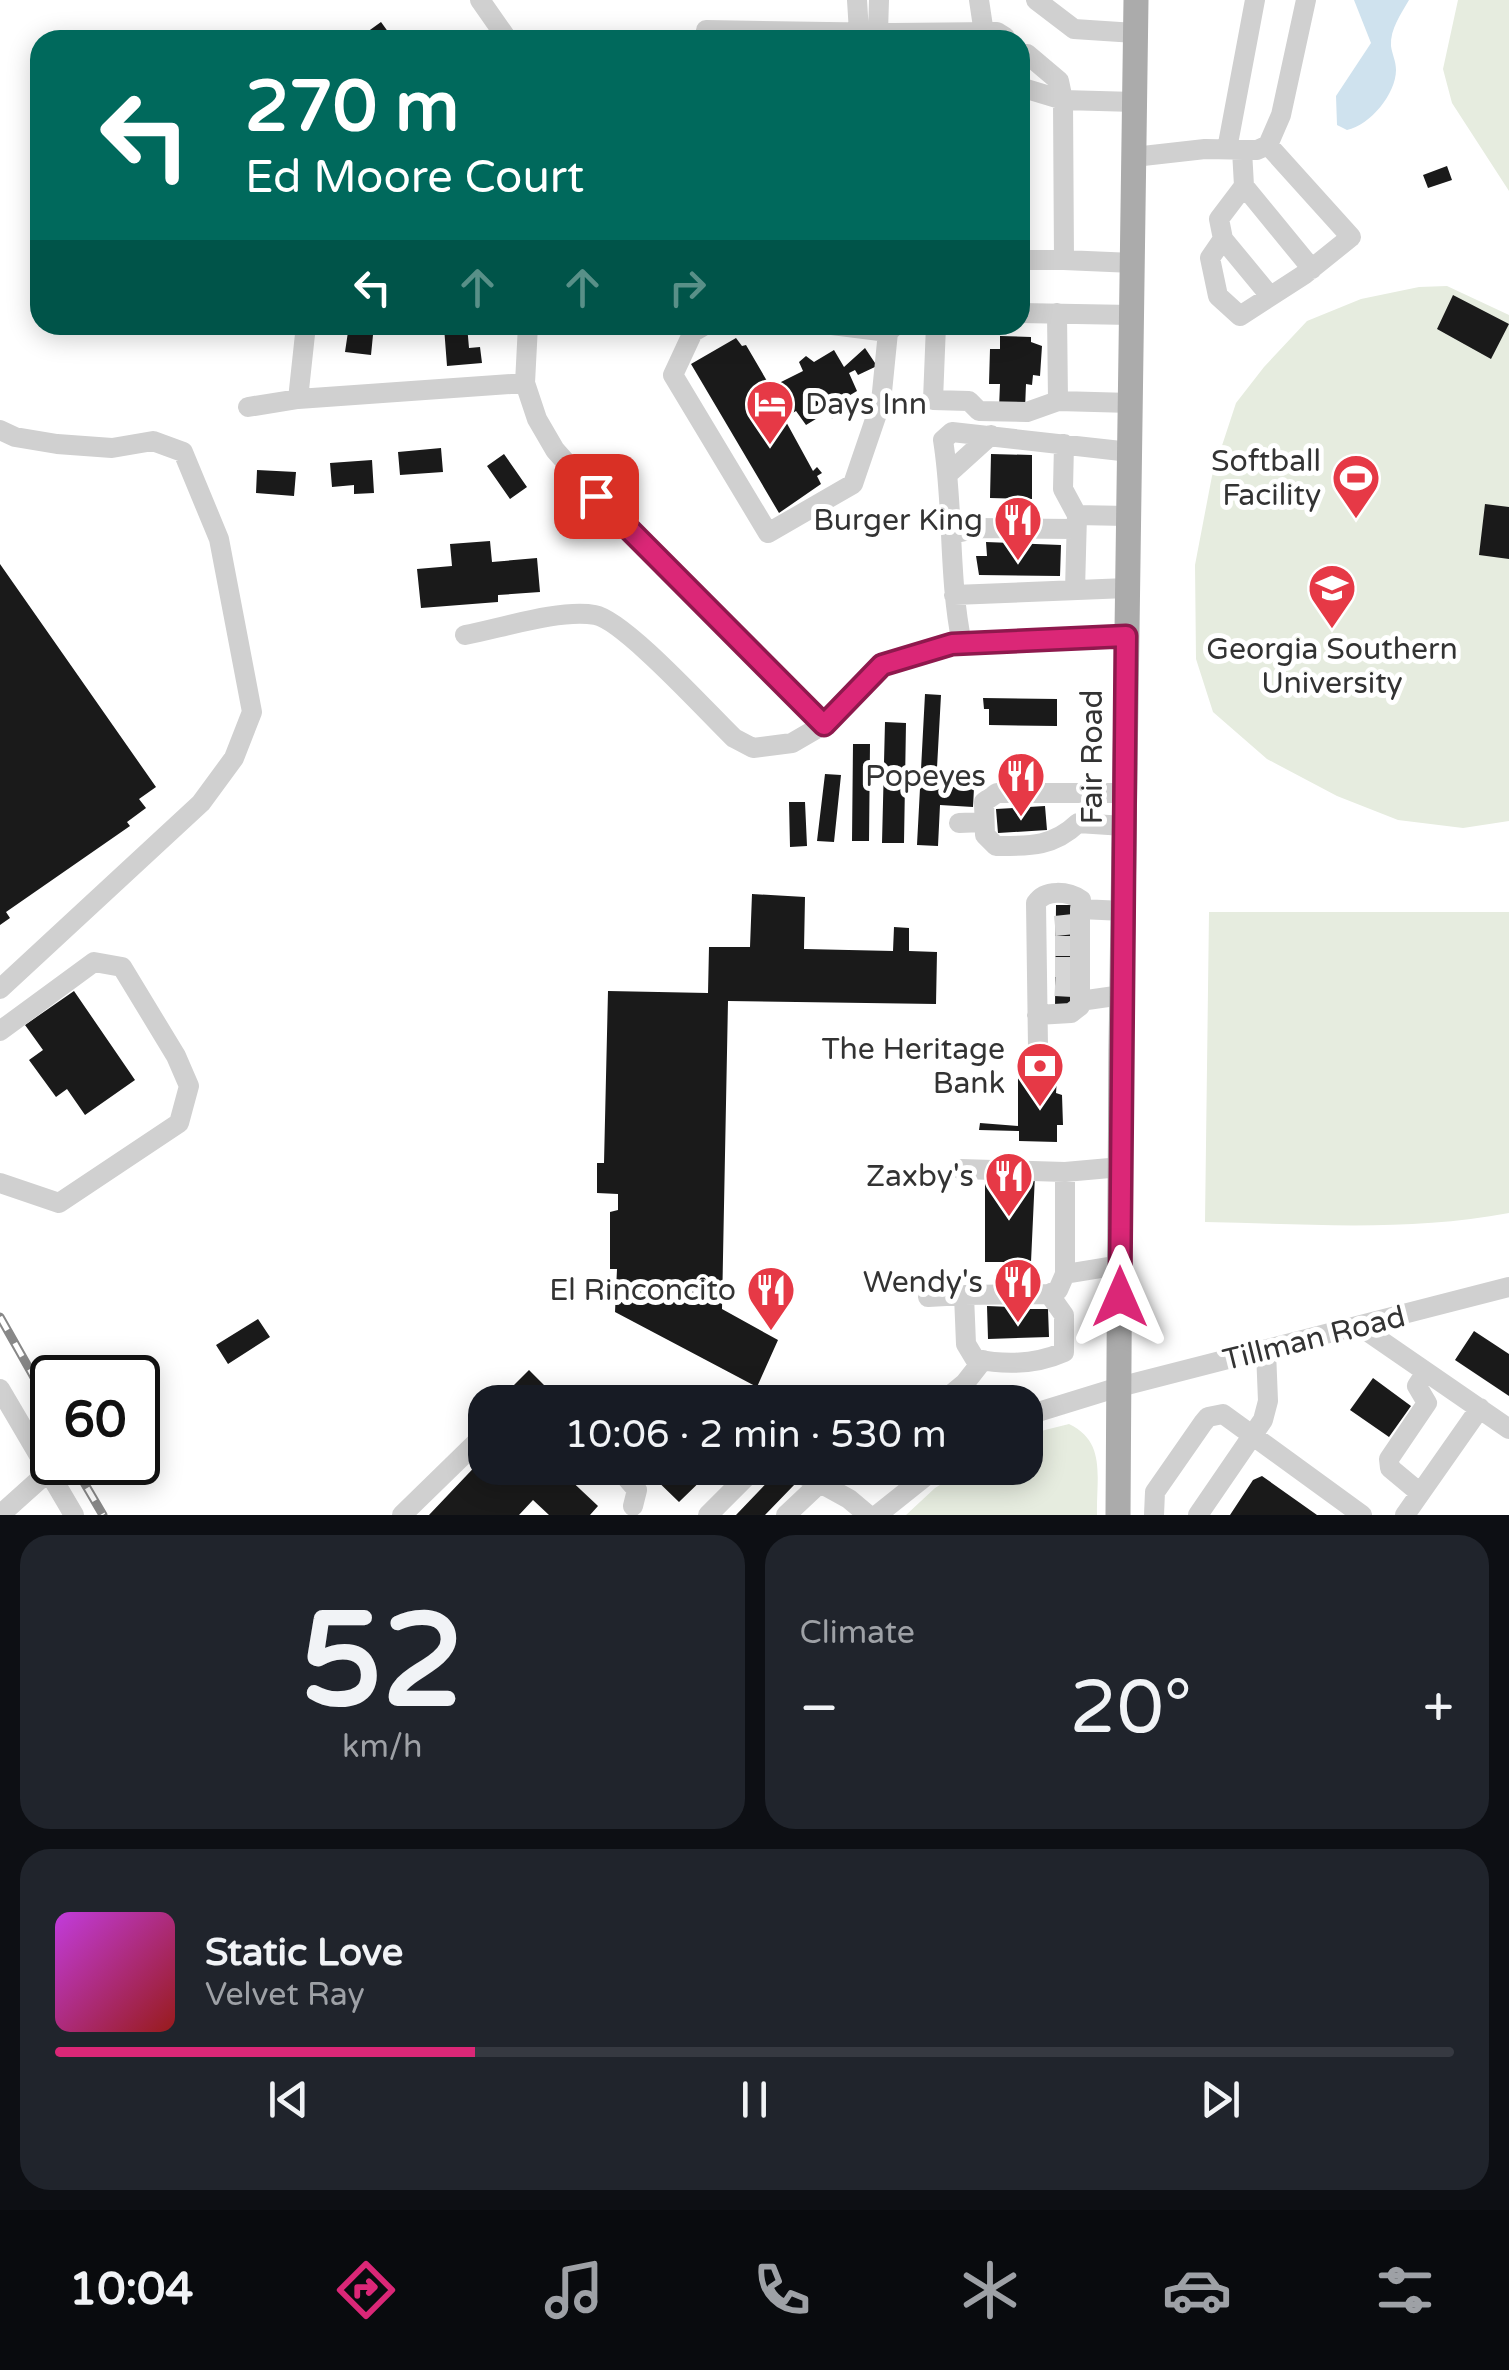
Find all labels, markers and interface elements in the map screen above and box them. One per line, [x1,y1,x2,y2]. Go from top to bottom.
text: 270 m [245,66,459,150]
icon: left [80,70,210,200]
text: Ed Moore Court [245,151,584,205]
icon: left [345,260,400,315]
icon: ahead [450,260,505,315]
icon: ahead [555,260,610,315]
icon: right [660,260,715,315]
hotel icon: Days Inn [744,378,796,446]
place label: Days Inn [805,386,927,423]
place label: Softball Facility [1211,443,1321,514]
sports icon: Softball Facility [1330,452,1382,520]
pin [554,454,639,539]
icon: arrive [569,469,624,524]
restaurant icon: Burger King [992,494,1044,562]
place label: Burger King [813,502,983,539]
school or university icon: Georgia Southern University [1306,562,1358,630]
place label: Georgia Southern University [1206,631,1458,702]
street label: Fair Road [1074,690,1111,824]
restaurant icon: Popeyes [995,750,1047,818]
place label: Popeyes [865,758,986,795]
place label: The Heritage Bank [821,1031,1005,1102]
bank icon: The Heritage Bank [1014,1040,1066,1108]
restaurant icon: Zaxby's [983,1150,1035,1218]
place label: Zaxby's [866,1158,974,1195]
position arrow [1068,1245,1172,1349]
restaurant icon: Wendy's [992,1256,1044,1324]
restaurant icon: El Rinconcito [745,1264,797,1332]
place label: Wendy's [863,1264,983,1301]
place label: El Rinconcito [549,1272,736,1309]
street label: Tillman Road [1219,1298,1409,1379]
speed limit sign: 60 [30,1355,160,1485]
text: 10:06 · 2 min · 530 m [564,1412,947,1458]
text: 52 [301,1585,464,1741]
text: Climate [800,1614,915,1652]
text: 20° [1070,1663,1192,1753]
text: − [800,1676,839,1742]
text: + [1423,1676,1454,1742]
text: km/h [342,1728,422,1766]
text: Static Love [205,1930,403,1976]
text: Velvet Ray [205,1976,365,2014]
icon: previous [261,2072,316,2127]
icon: pause [727,2072,782,2127]
icon: next [1193,2072,1248,2127]
icon: directions [331,2255,401,2325]
icon: music [539,2255,609,2325]
icon: phone [747,2255,817,2325]
icon: climate [955,2255,1025,2325]
icon: car [1162,2255,1232,2325]
icon: filters [1370,2255,1440,2325]
text: 10:04 [69,2263,194,2317]

